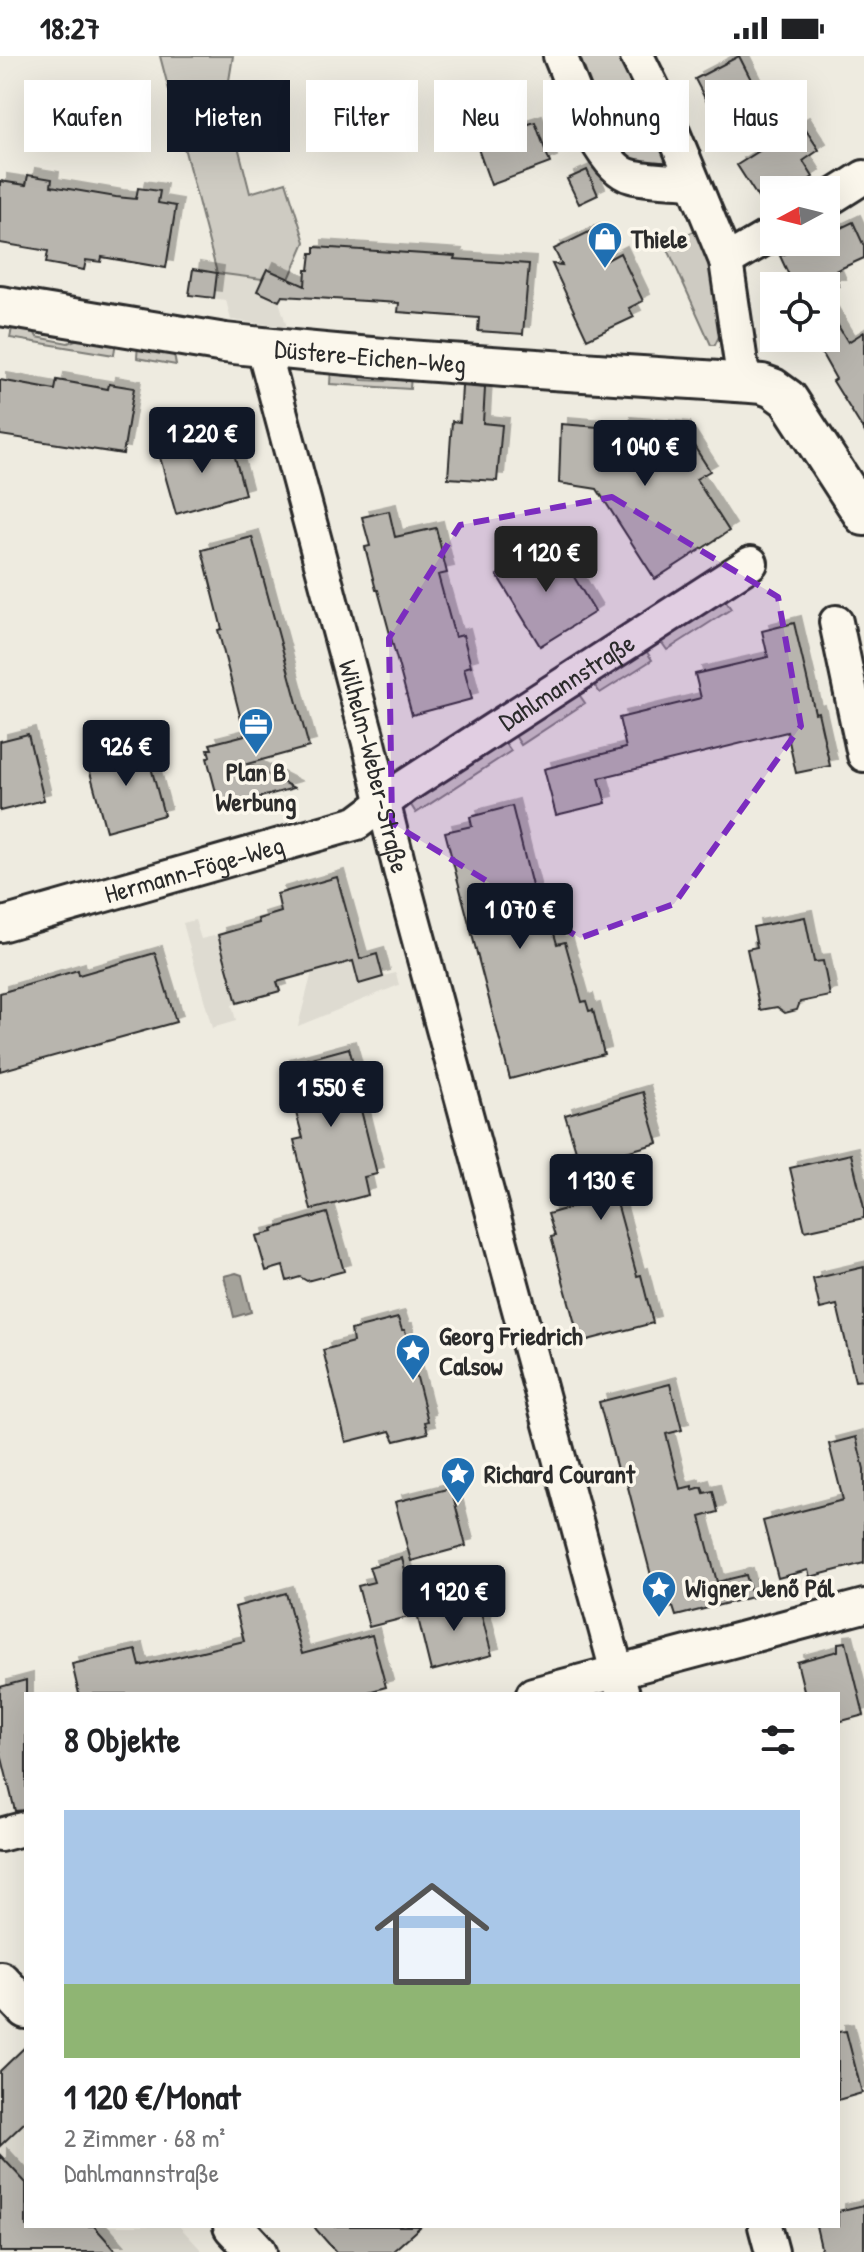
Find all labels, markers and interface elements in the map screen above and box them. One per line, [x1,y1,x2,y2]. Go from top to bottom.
text: 18:27 [40,8,100,48]
chip: Kaufen [24,80,151,152]
chip: Mieten [167,80,290,152]
chip: Filter [306,80,418,152]
chip: Neu [434,80,527,152]
chip: Wohnung [543,80,689,152]
chip: Haus [705,80,807,152]
north arrow [760,176,840,256]
map controls [760,176,840,352]
shop icon: Thiele [586,220,624,270]
place label: Thiele [630,221,688,256]
button: locate [760,272,840,352]
street label: Düstere-Eichen-Weg [273,330,467,381]
pin: 1 220 € [128,407,276,475]
text: 1 220 € [167,415,237,450]
pin: 1 040 € [571,420,719,488]
text: 1 040 € [612,428,678,463]
pin: 1 120 € [472,526,620,594]
text: 1 120 € [512,534,580,569]
street label: Dahlmannstraße [492,625,641,739]
street label: Wilhelm-Weber-Straße [331,656,418,877]
office icon: Plan B Werbung [237,706,275,756]
pin: 926 € [70,720,182,788]
text: 926 € [101,728,151,763]
place label: Plan B Werbung [216,754,297,820]
street label: Hermann-Föge-Weg [100,827,288,911]
pin: 1 070 € [446,883,594,951]
text: 1 070 € [485,891,555,926]
pin: 1 550 € [257,1061,405,1129]
text: 1 550 € [297,1069,365,1104]
pin: 1 130 € [527,1154,675,1222]
text: 1 130 € [568,1162,634,1197]
place label: Georg Friedrich Calsow [439,1318,583,1383]
place icon: Georg Friedrich Calsow [394,1332,432,1382]
place icon: Richard Courant [439,1455,477,1505]
place label: Richard Courant [484,1456,636,1491]
pin: 1 920 € [380,1565,528,1633]
place icon: Wigner Jenő Pál [640,1569,678,1619]
place label: Wigner Jenő Pál [685,1570,835,1606]
text: 1 920 € [420,1573,488,1608]
text: 8 Objekte [64,1717,180,1763]
icon: filters [756,1718,800,1762]
icon: home [360,1862,504,2006]
text: 1 120 €/Monat [64,2074,241,2120]
text: 2 Zimmer · 68 m² [64,2120,225,2155]
text: Dahlmannstraße [64,2155,219,2190]

